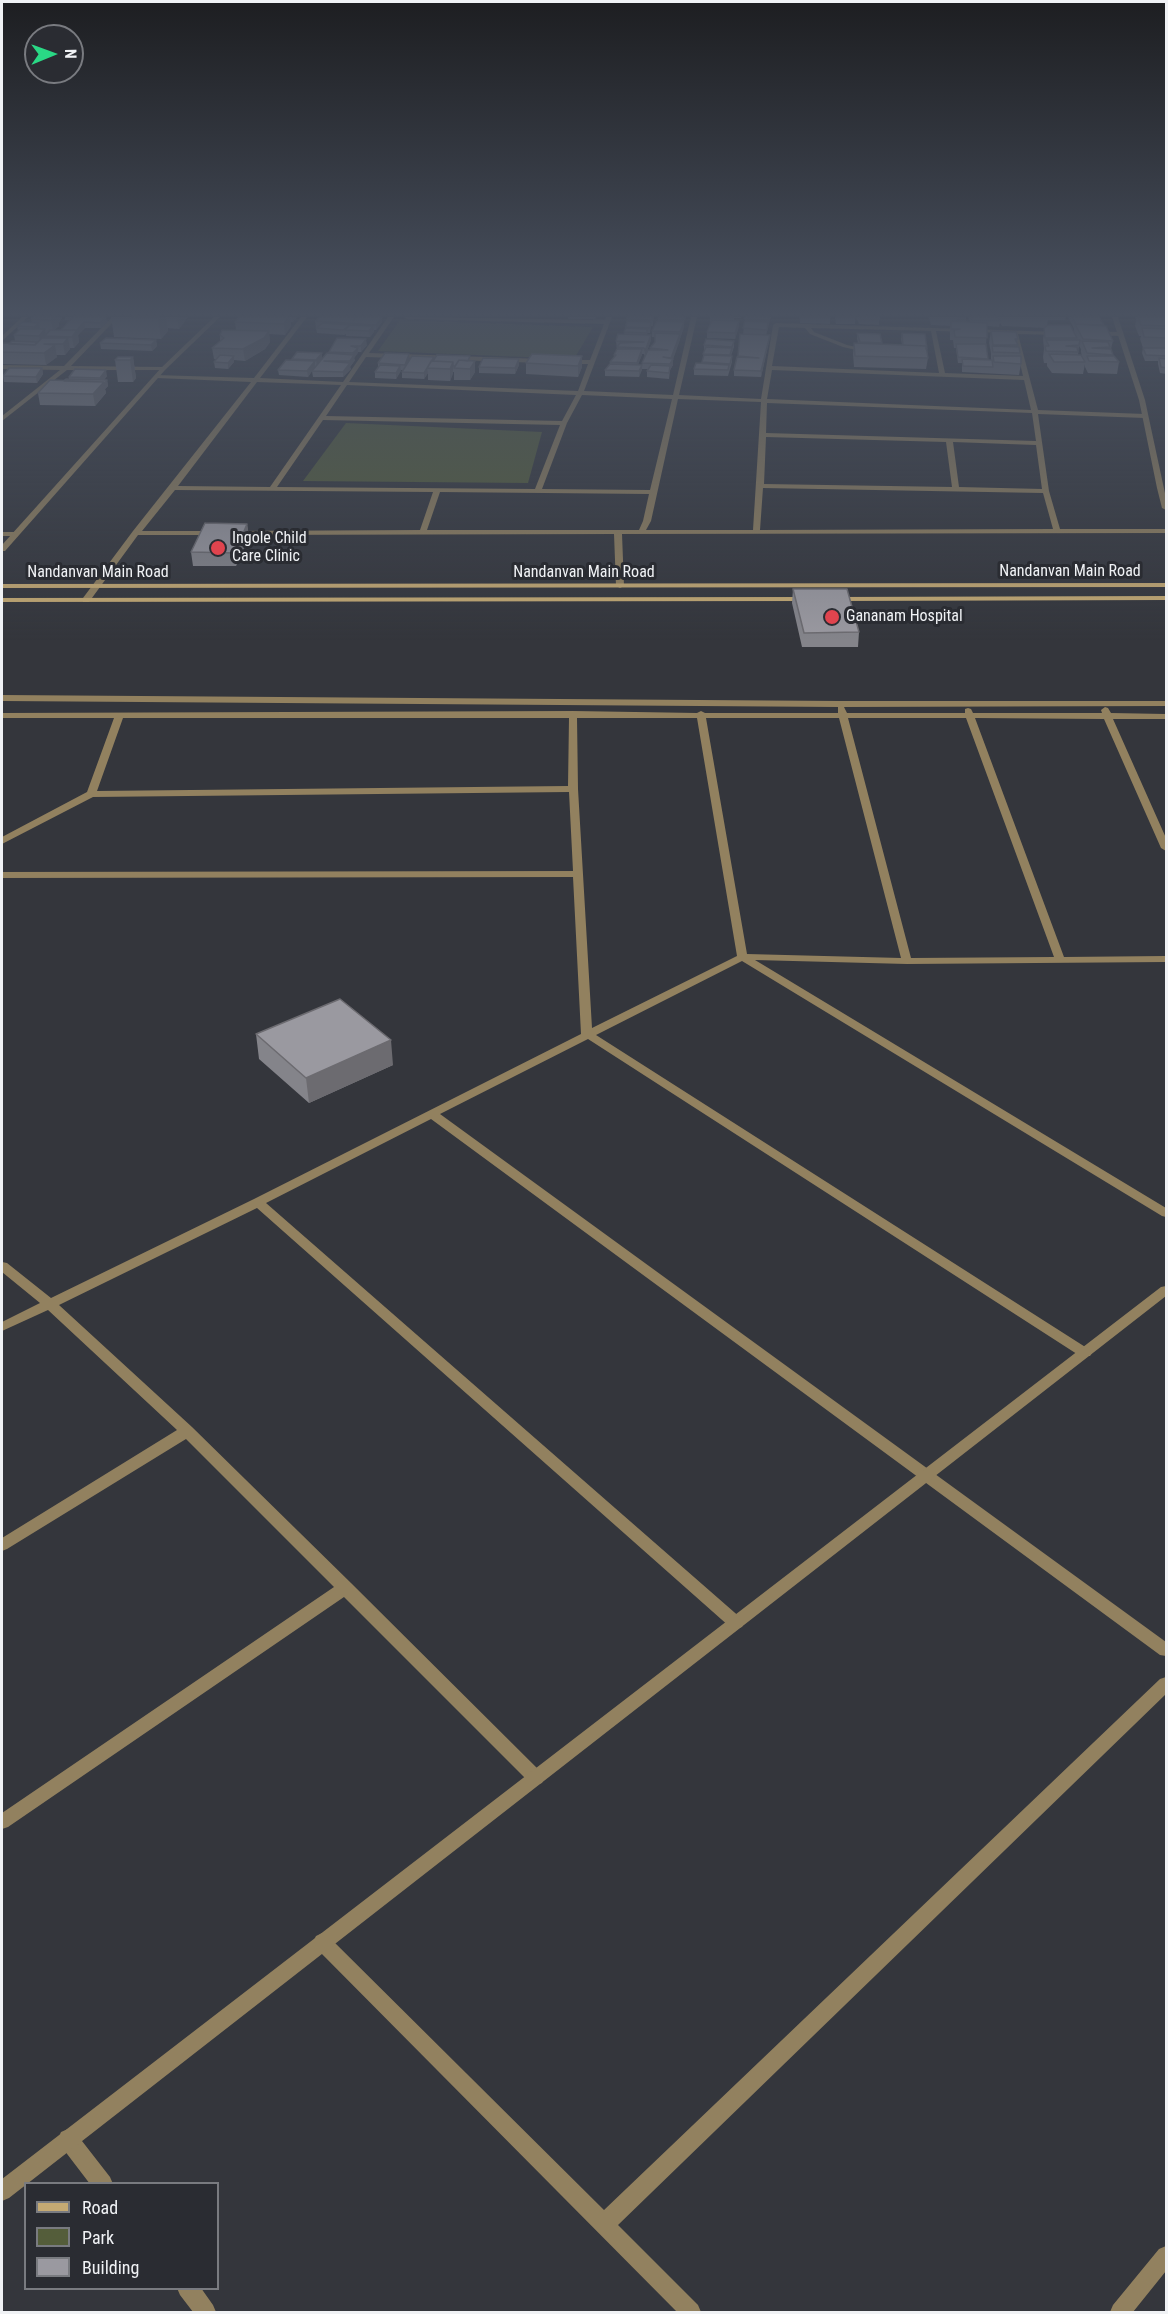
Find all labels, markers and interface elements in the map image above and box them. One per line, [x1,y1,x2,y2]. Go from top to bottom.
north arrow [24,24,84,84]
text: N [61,49,80,59]
place label: Ingole Child Care Clinic [232,529,307,567]
marker: Ingole Child Care Clinic [209,539,227,557]
street label: Nandanvan Main Road [999,562,1141,582]
street label: Nandanvan Main Road [27,563,169,583]
street label: Nandanvan Main Road [513,563,655,583]
place label: Gananam Hospital [846,607,963,627]
marker: Gananam Hospital [823,608,841,626]
legend [24,2182,219,2290]
text: Road [82,2197,118,2218]
text: Park [82,2227,114,2248]
text: Building [82,2257,139,2278]

